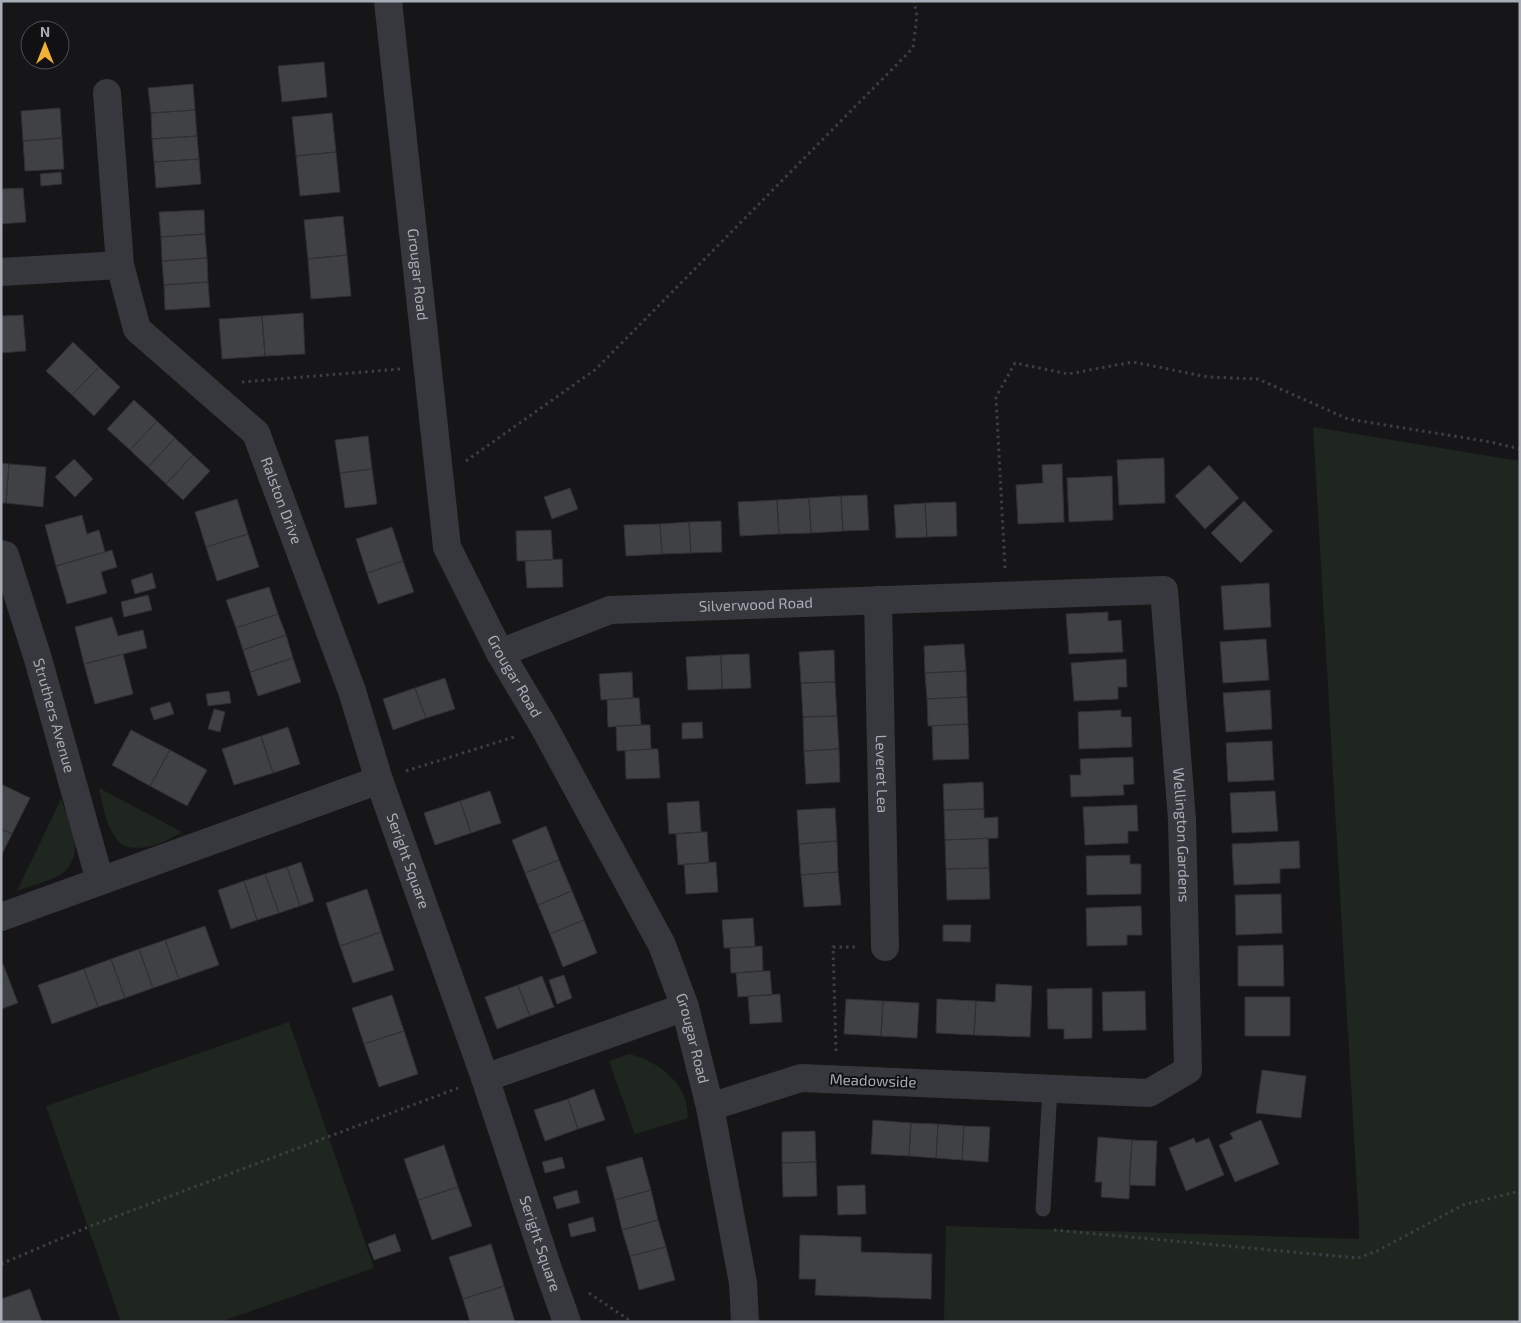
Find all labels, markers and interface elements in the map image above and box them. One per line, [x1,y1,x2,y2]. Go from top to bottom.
north arrow [20,20,70,70]
text: N [40,23,50,40]
street label: Grougar Road [405,227,432,321]
street label: Ralston Drive [258,454,307,546]
street label: Silverwood Road [698,593,813,615]
street label: Grougar Road [484,632,546,720]
street label: Struthers Avenue [30,656,79,775]
street label: Leveret Lea [873,734,892,813]
street label: Wellington Gardens [1170,767,1194,902]
street label: Seright Square [383,810,434,911]
street label: Grougar Road [673,990,714,1085]
street label: Meadowside [829,1069,917,1091]
street label: Seright Square [516,1193,565,1294]

